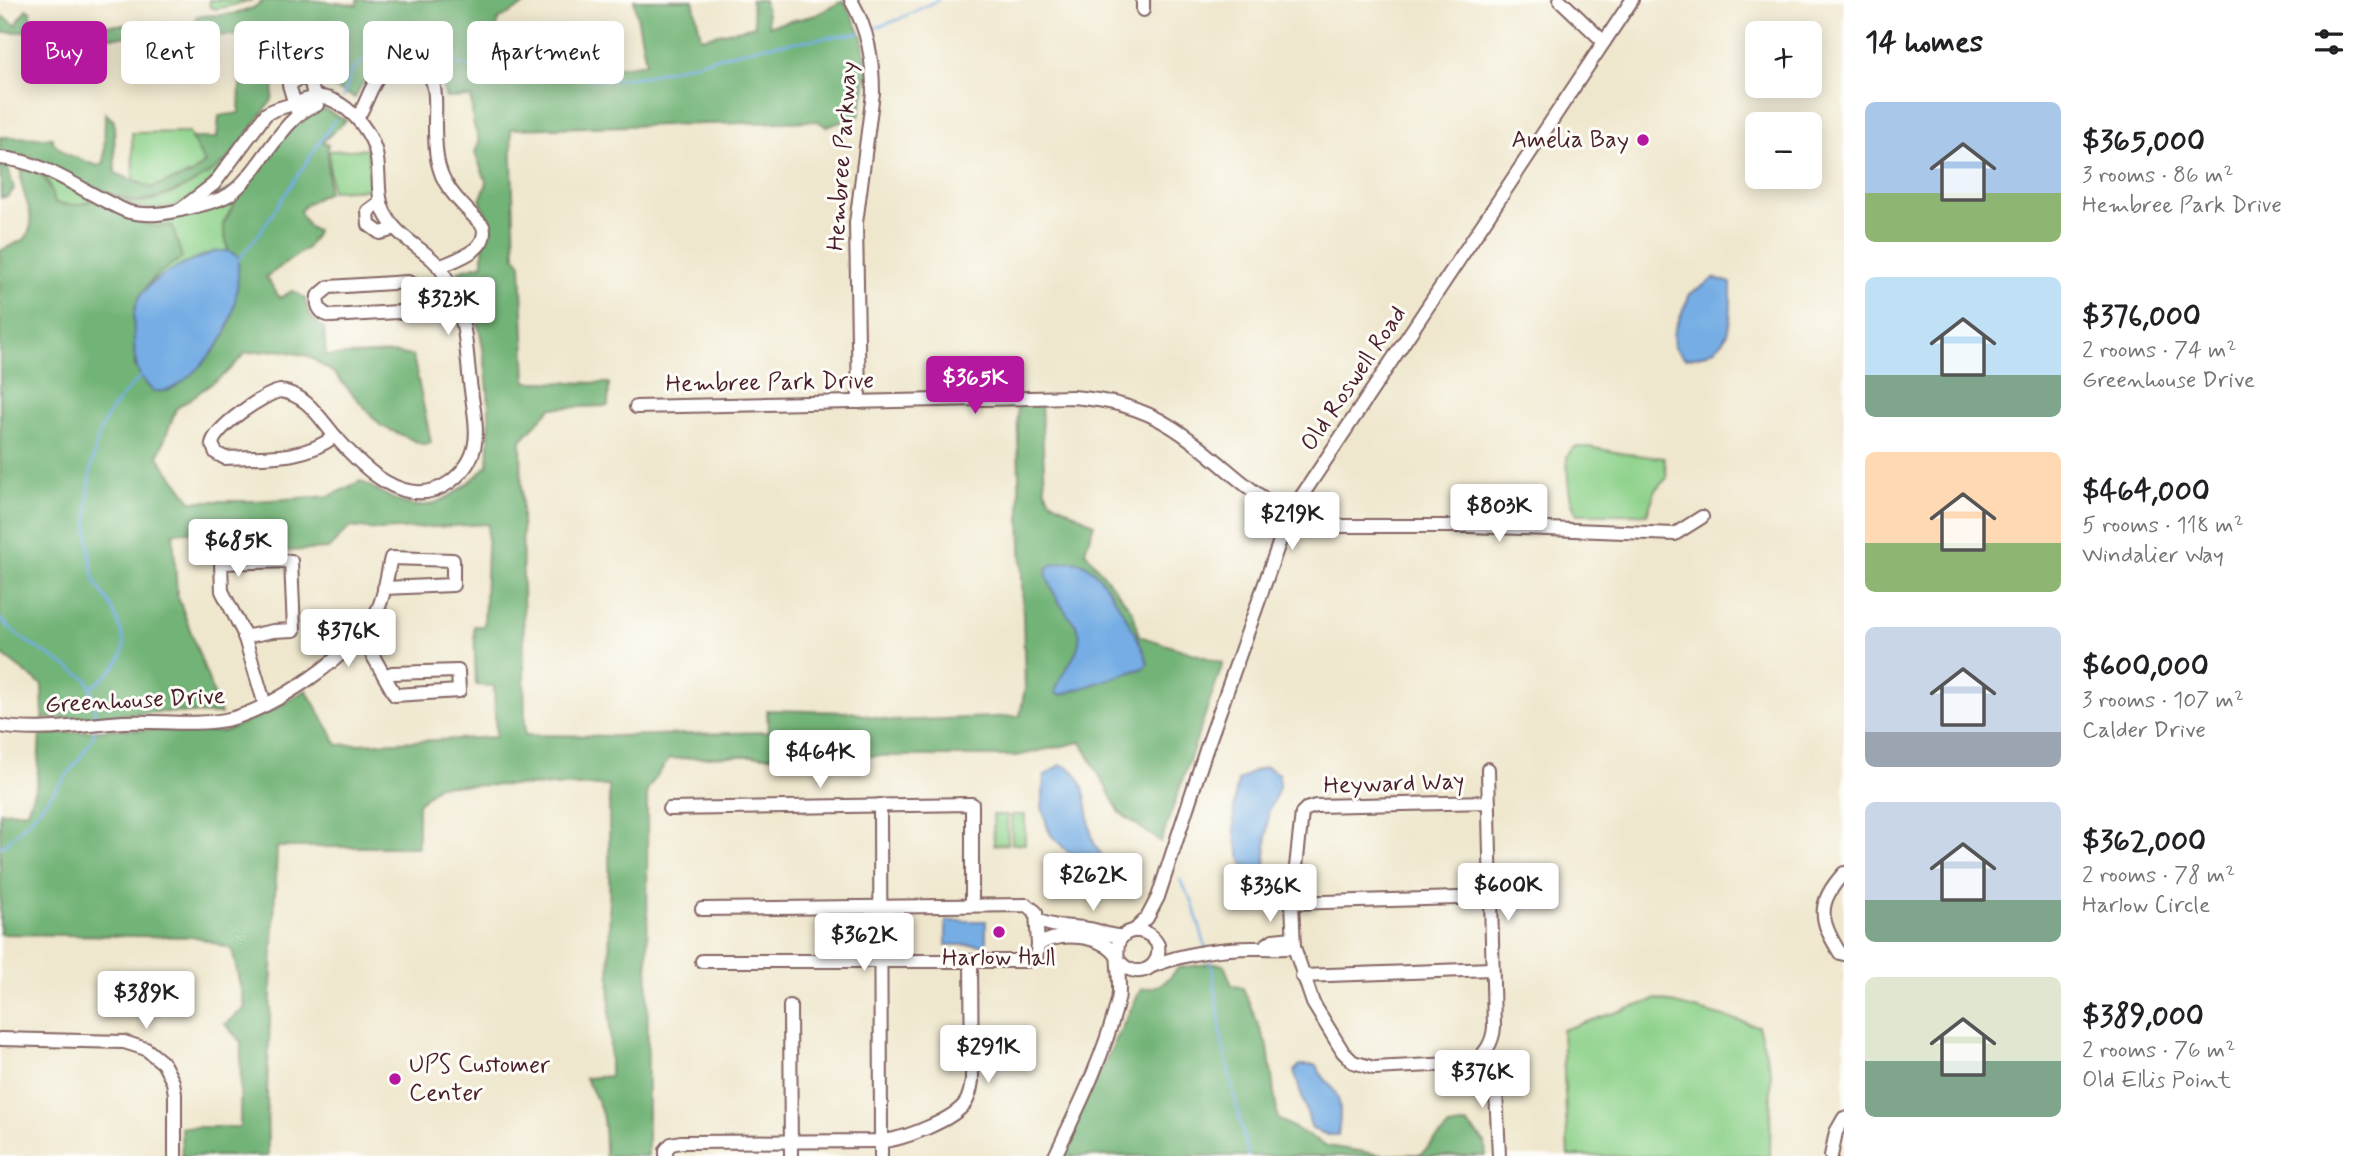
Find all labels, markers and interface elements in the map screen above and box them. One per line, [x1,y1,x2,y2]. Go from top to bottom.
chip: Buy [21,21,107,84]
chip: Rent [121,21,220,84]
chip: Filters [234,21,349,84]
chip: New [363,21,453,84]
chip: Apartment [467,21,624,84]
map controls [1745,21,1822,189]
button: + [1745,21,1822,98]
text: 14 homes [1865,23,1983,62]
icon: filters [2310,23,2348,61]
street label: Hembree Parkway [821,60,865,252]
button: − [1745,112,1822,189]
text: $365,000 [2082,122,2205,161]
place label: Amelia Bay [1511,125,1629,156]
icon: home [1921,130,2005,214]
marker: Amelia Bay [1635,132,1651,148]
text: 3 rooms · 86 m² [2082,161,2233,191]
text: Hembree Park Drive [2082,191,2282,221]
pin: $323K [399,278,497,337]
text: $323K [417,285,479,315]
text: $376,000 [2082,297,2201,336]
street label: Old Roswell Road [1294,300,1414,458]
icon: home [1921,305,2005,389]
text: 2 rooms · 74 m² [2082,336,2237,366]
pin: $365K [926,356,1024,416]
text: $365K [942,364,1008,394]
street label: Hembree Park Drive [665,366,875,400]
text: Greenhouse Drive [2082,366,2255,396]
text: $464,000 [2082,472,2210,511]
icon: home [1921,480,2005,564]
pin: $803K [1450,484,1548,544]
pin: $219K [1243,492,1341,552]
text: $803K [1466,492,1532,522]
text: $219K [1260,500,1324,530]
text: 5 rooms · 118 m² [2082,511,2244,541]
pin: $685K [189,520,287,579]
text: $685K [205,527,271,557]
text: Windalier Way [2082,541,2224,571]
pin: $376K [299,610,397,669]
text: $376K [317,617,379,647]
text: $600,000 [2082,647,2209,686]
icon: home [1921,655,2005,739]
street label: Greenhouse Drive [44,681,226,721]
text: 3 rooms · 107 m² [2082,686,2244,716]
text: Calder Drive [2082,716,2206,746]
pin: $464K [771,730,869,790]
text: $464K [785,738,855,768]
street label: Heyward Way [1323,766,1465,802]
text: $362,000 [2082,822,2206,861]
icon: home [1921,830,2005,914]
pin: $262K [1044,853,1142,913]
text: $262K [1059,861,1127,891]
text: 2 rooms · 78 m² [2082,861,2235,891]
pin: $336K [1221,864,1319,924]
pin: $600K [1459,864,1557,923]
text: $600K [1474,871,1542,901]
text: $336K [1240,872,1300,902]
text: Harlow Circle [2082,891,2210,921]
pin: $362K [815,914,913,973]
text: $362K [831,921,897,951]
marker: Harlow Hall [991,924,1007,940]
place label: Harlow Hall [942,943,1056,974]
pin: $389K [97,972,195,1031]
text: $389K [114,979,178,1009]
text: $389,000 [2082,997,2204,1036]
icon: home [1921,1005,2005,1089]
pin: $291K [939,1026,1037,1085]
text: $291K [956,1033,1020,1063]
text: 2 rooms · 76 m² [2082,1036,2235,1066]
place label: UPS Customer Center [409,1050,550,1109]
pin: $376K [1433,1050,1531,1110]
text: $376K [1451,1058,1513,1088]
text: Old Ellis Point [2082,1066,2231,1096]
marker: UPS Customer Center [387,1071,403,1087]

